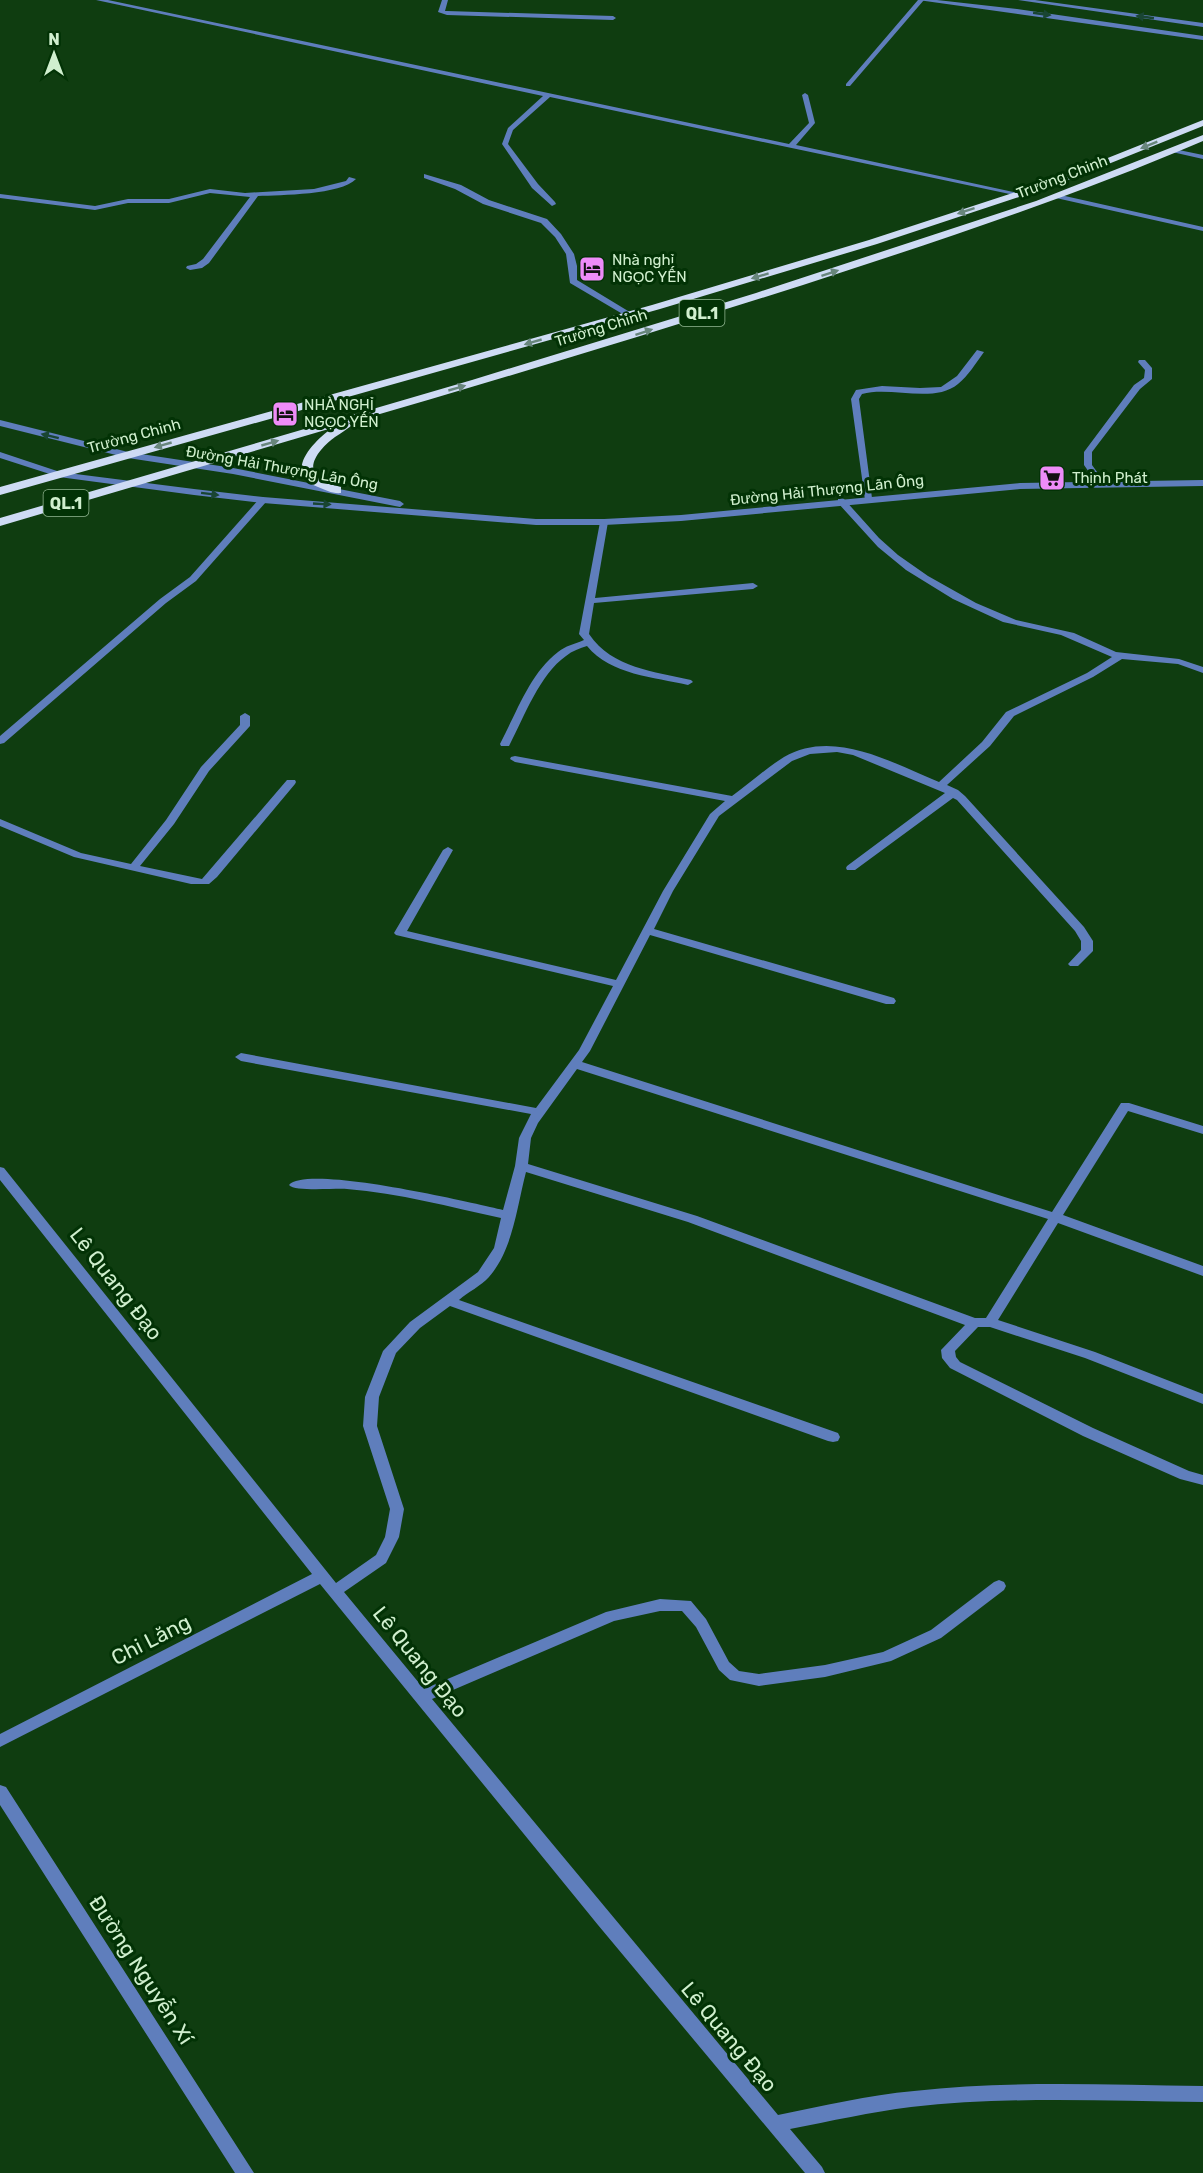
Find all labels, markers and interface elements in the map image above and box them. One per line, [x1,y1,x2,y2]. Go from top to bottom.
one-way arrow [1033,10,1052,19]
one-way arrow [1135,12,1154,22]
north arrow [24,24,84,84]
text: N [48,30,60,49]
one-way arrow [1140,141,1158,150]
street label: Trường Chinh [1014,151,1110,203]
one-way arrow [957,207,975,217]
place label: Nhà nghỉ NGỌC YẾN [612,251,687,286]
hotel icon: Nhà nghỉ NGỌC YẾN [577,254,607,284]
one-way arrow [821,268,839,277]
one-way arrow [751,272,769,281]
road number: QL.1 [680,300,724,326]
street label: Trường Chinh [553,305,649,351]
one-way arrow [635,327,653,336]
one-way arrow [524,338,542,347]
one-way arrow [448,383,466,392]
place label: NHÀ NGHỈ NGỌC YẾN [304,396,379,431]
hotel icon: NHÀ NGHỈ NGỌC YẾN [270,399,300,429]
street label: Trường Chinh [85,415,183,457]
one-way arrow [41,431,60,441]
one-way arrow [261,438,279,447]
one-way arrow [154,441,172,451]
street label: Đường Hải Thượng Lãn Ông [184,442,380,494]
supermarket icon: Thịnh Phát [1037,463,1067,493]
place label: Thịnh Phát [1072,469,1148,487]
street label: Đường Hải Thượng Lãn Ông [729,471,925,509]
one-way arrow [201,489,220,499]
road number: QL.1 [44,490,88,516]
one-way arrow [312,499,331,508]
street label: Lê Quang Đạo [65,1223,168,1345]
street label: Lê Quang Đạo [368,1601,473,1722]
street label: Chi Lăng [107,1609,195,1670]
street label: Đường Nguyễn Xí [84,1891,199,2049]
street label: Lê Quang Đạo [676,1977,783,2097]

